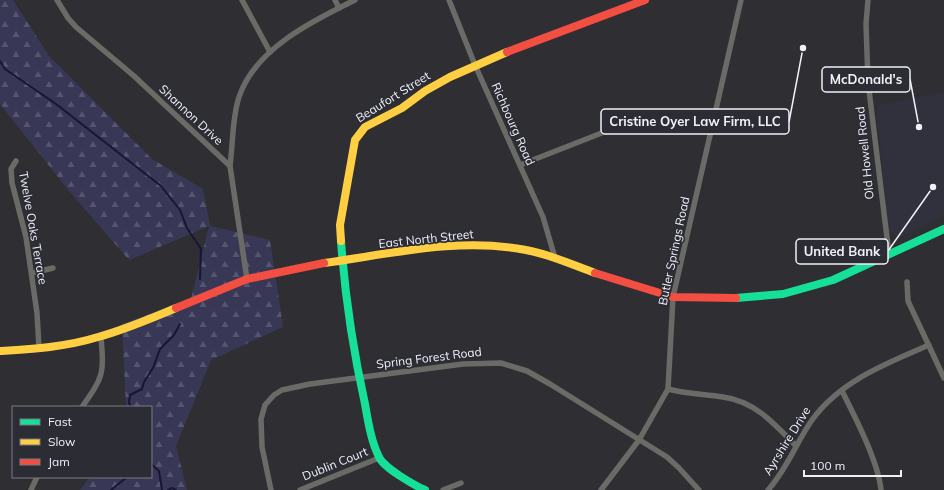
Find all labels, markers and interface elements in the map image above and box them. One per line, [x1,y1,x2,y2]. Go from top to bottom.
callout: McDonald's [822,67,910,92]
street label: Beaufort Street [353,68,433,125]
text: McDonald's [830,71,902,87]
street label: Richbourg Road [488,80,538,168]
street label: Shannon Drive [156,81,226,148]
street label: Old Howell Road [852,106,877,200]
callout: Cristine Oyer Law Firm, LLC [601,109,789,134]
text: Cristine Oyer Law Firm, LLC [609,113,781,130]
street label: Twelve Oaks Terrace [16,170,51,286]
street label: Butler Springs Road [655,195,692,307]
street label: East North Street [378,226,474,251]
callout: United Bank [796,239,888,264]
text: United Bank [804,243,881,259]
street label: Spring Forest Road [375,344,483,371]
street label: Ayrshire Drive [760,404,814,478]
legend [12,406,152,478]
text: Fast [48,414,72,429]
text: Slow [48,434,76,449]
street label: Dublin Court [300,444,370,483]
scale bar [804,452,901,478]
text: Jam [48,454,70,469]
text: 100 m [810,458,845,473]

